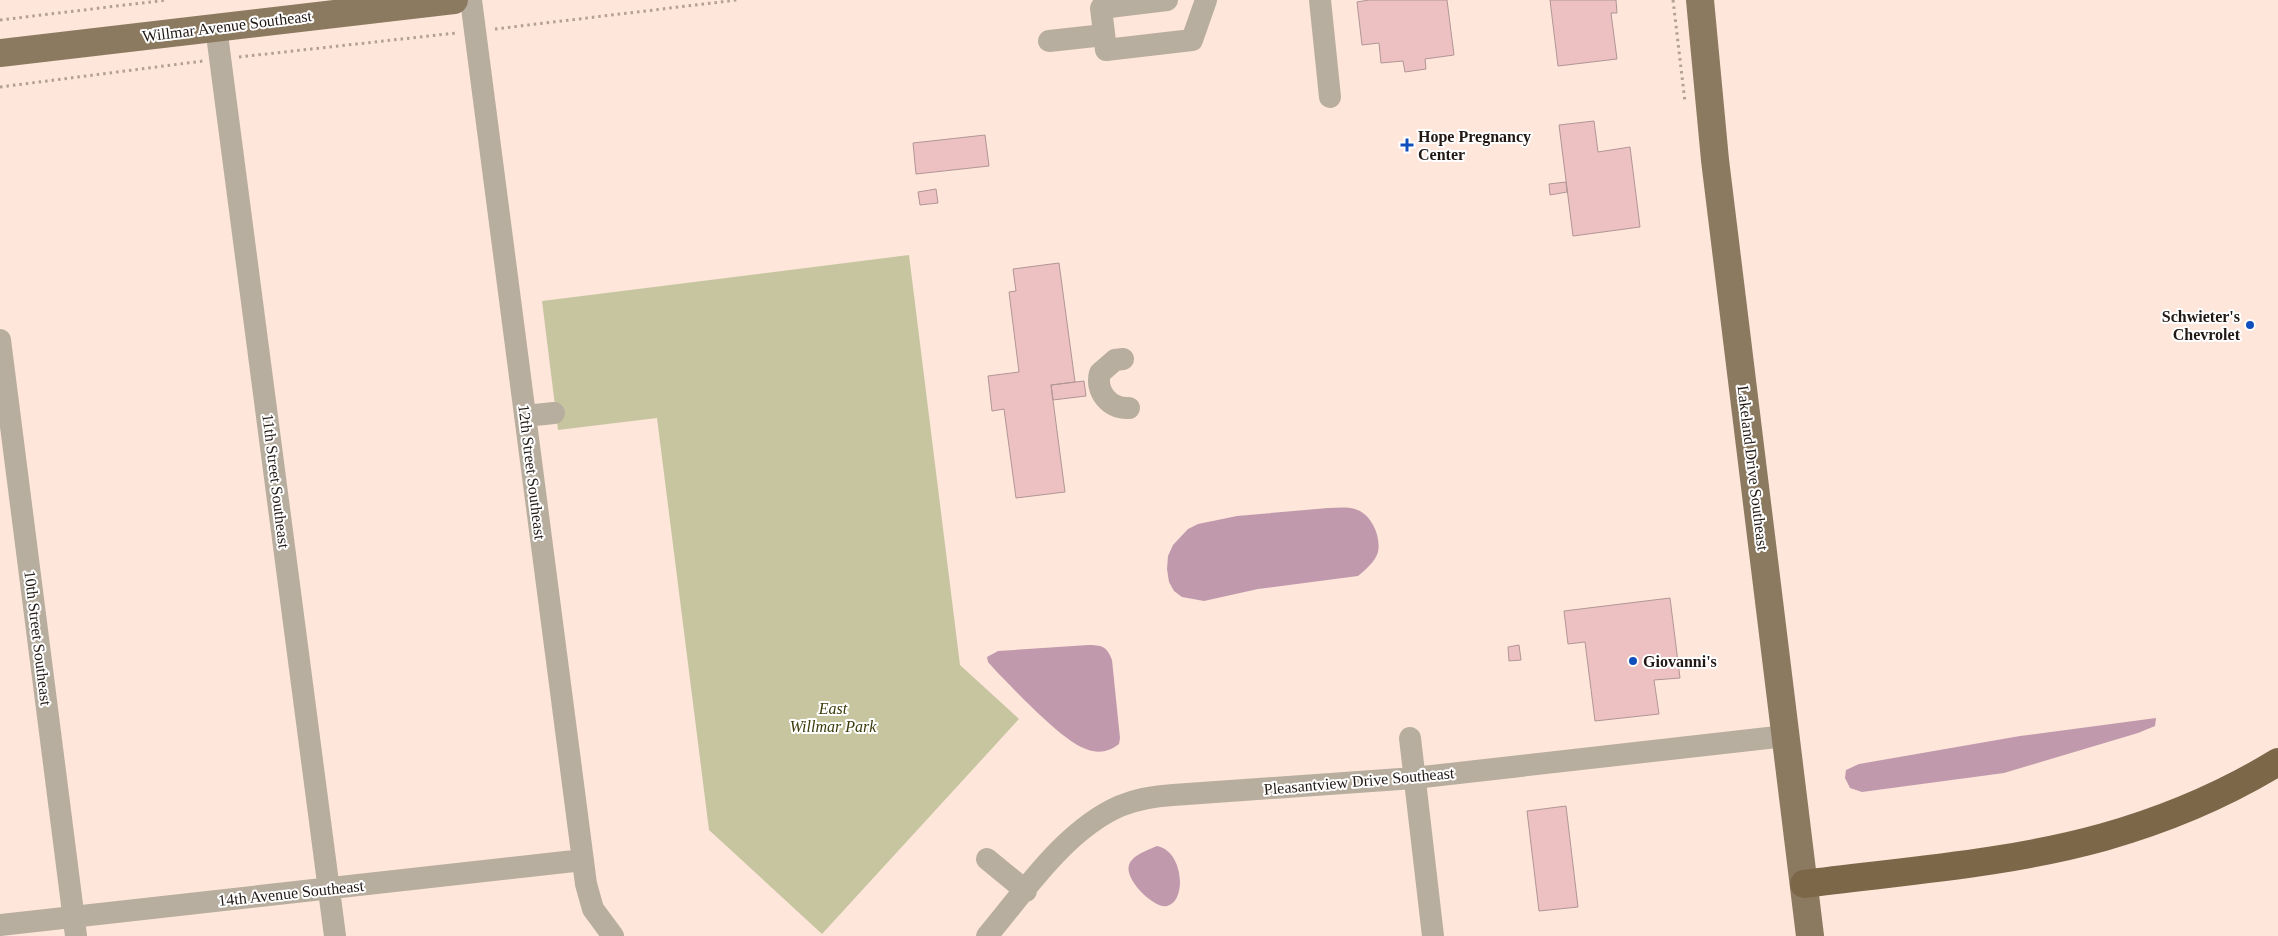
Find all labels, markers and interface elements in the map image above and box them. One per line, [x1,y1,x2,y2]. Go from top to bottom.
street label: Willmar Avenue Southeast [141,7,313,45]
place label: Hope Pregnancy Center [1418,128,1531,163]
marker: Hope Pregnancy Center [1400,138,1414,152]
place label: Schwieter's Chevrolet [2162,308,2241,343]
marker: Schwieter's Chevrolet [2244,319,2256,331]
street label: Lakeland Drive Southeast [1734,384,1772,552]
street label: 12th Street Southeast [515,403,549,541]
street label: 11th Street Southeast [259,413,293,550]
street label: 10th Street Southeast [21,569,55,707]
place label: Giovanni's [1643,653,1717,670]
marker: Giovanni's [1627,655,1639,667]
park label: East Willmar Park [790,700,877,735]
street label: Pleasantview Drive Southeast [1263,764,1455,798]
street label: 14th Avenue Southeast [217,877,365,909]

